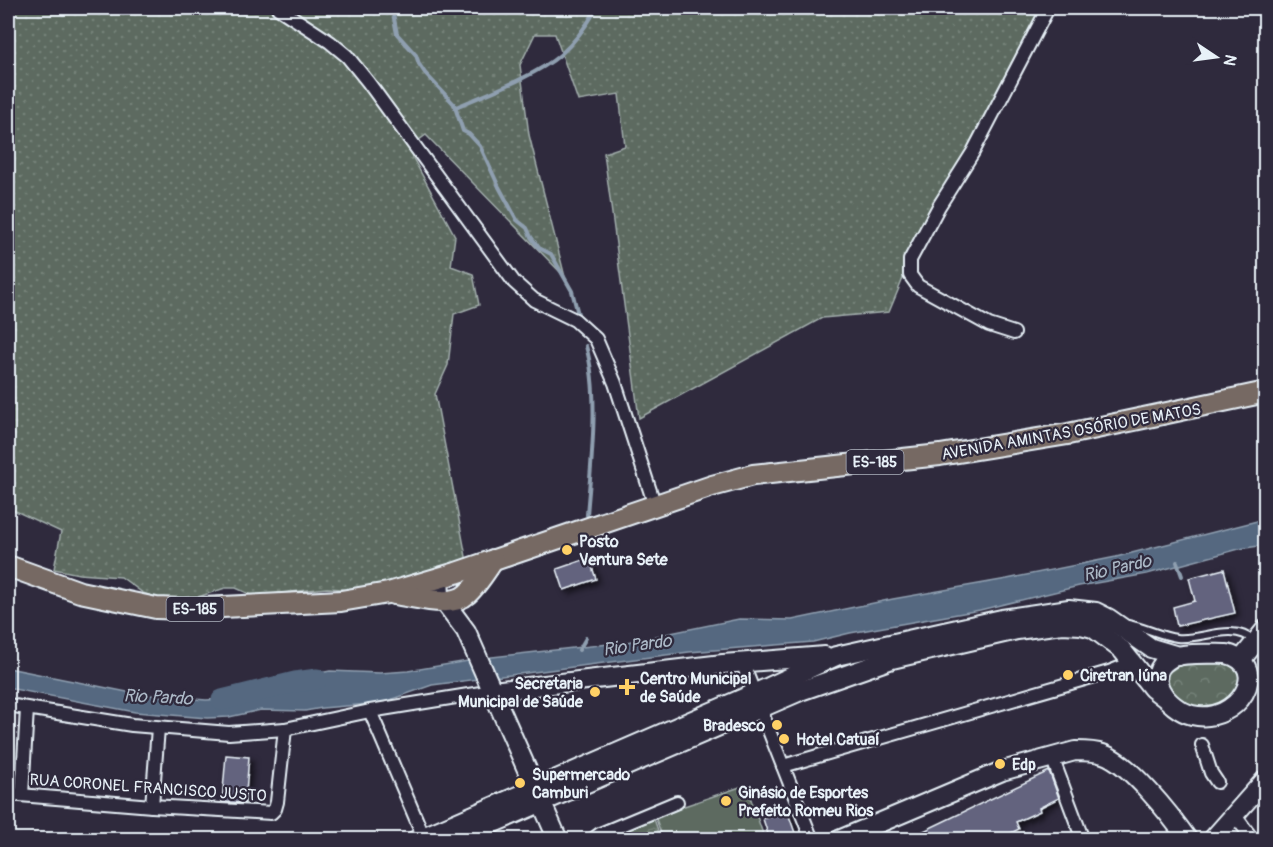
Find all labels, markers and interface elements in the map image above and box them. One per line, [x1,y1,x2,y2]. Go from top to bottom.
north arrow [1186,27,1246,87]
text: N [1219,53,1241,68]
street label: AVENIDA AMINTAS OSÓRIO DE MATOS [940,398,1202,465]
road number: ES-185 [846,450,904,474]
place label: Posto Ventura Sete [579,532,669,570]
marker: Posto Ventura Sete [560,543,574,557]
water label: Rio Pardo [1081,549,1155,587]
road number: ES-185 [166,597,224,621]
water label: Rio Pardo [601,629,674,662]
place label: Ciretran Iúna [1080,666,1168,686]
marker: Ciretran Iúna [1061,668,1075,682]
place label: Centro Municipal de Saúde [640,669,752,707]
place label: Secretaria Municipal de Saúde [458,674,584,712]
marker: Centro Municipal de Saúde [618,678,636,696]
water label: Rio Pardo [123,684,194,711]
marker: Secretaria Municipal de Saúde [588,685,602,699]
place label: Bradesco [703,716,765,736]
marker: Bradesco [770,718,784,732]
place label: Hotel Catuaí [796,730,880,750]
marker: Hotel Catuaí [777,732,791,746]
place label: Edp [1012,755,1036,775]
marker: Edp [993,757,1007,771]
place label: Supermercado Camburi [532,765,630,803]
street label: RUA CORONEL FRANCISCO JUSTO [29,770,267,806]
marker: Supermercado Camburi [513,776,527,790]
place label: Ginásio de Esportes Prefeito Romeu Rios [738,783,874,821]
marker: Ginásio de Esportes Prefeito Romeu Rios [719,794,733,808]

